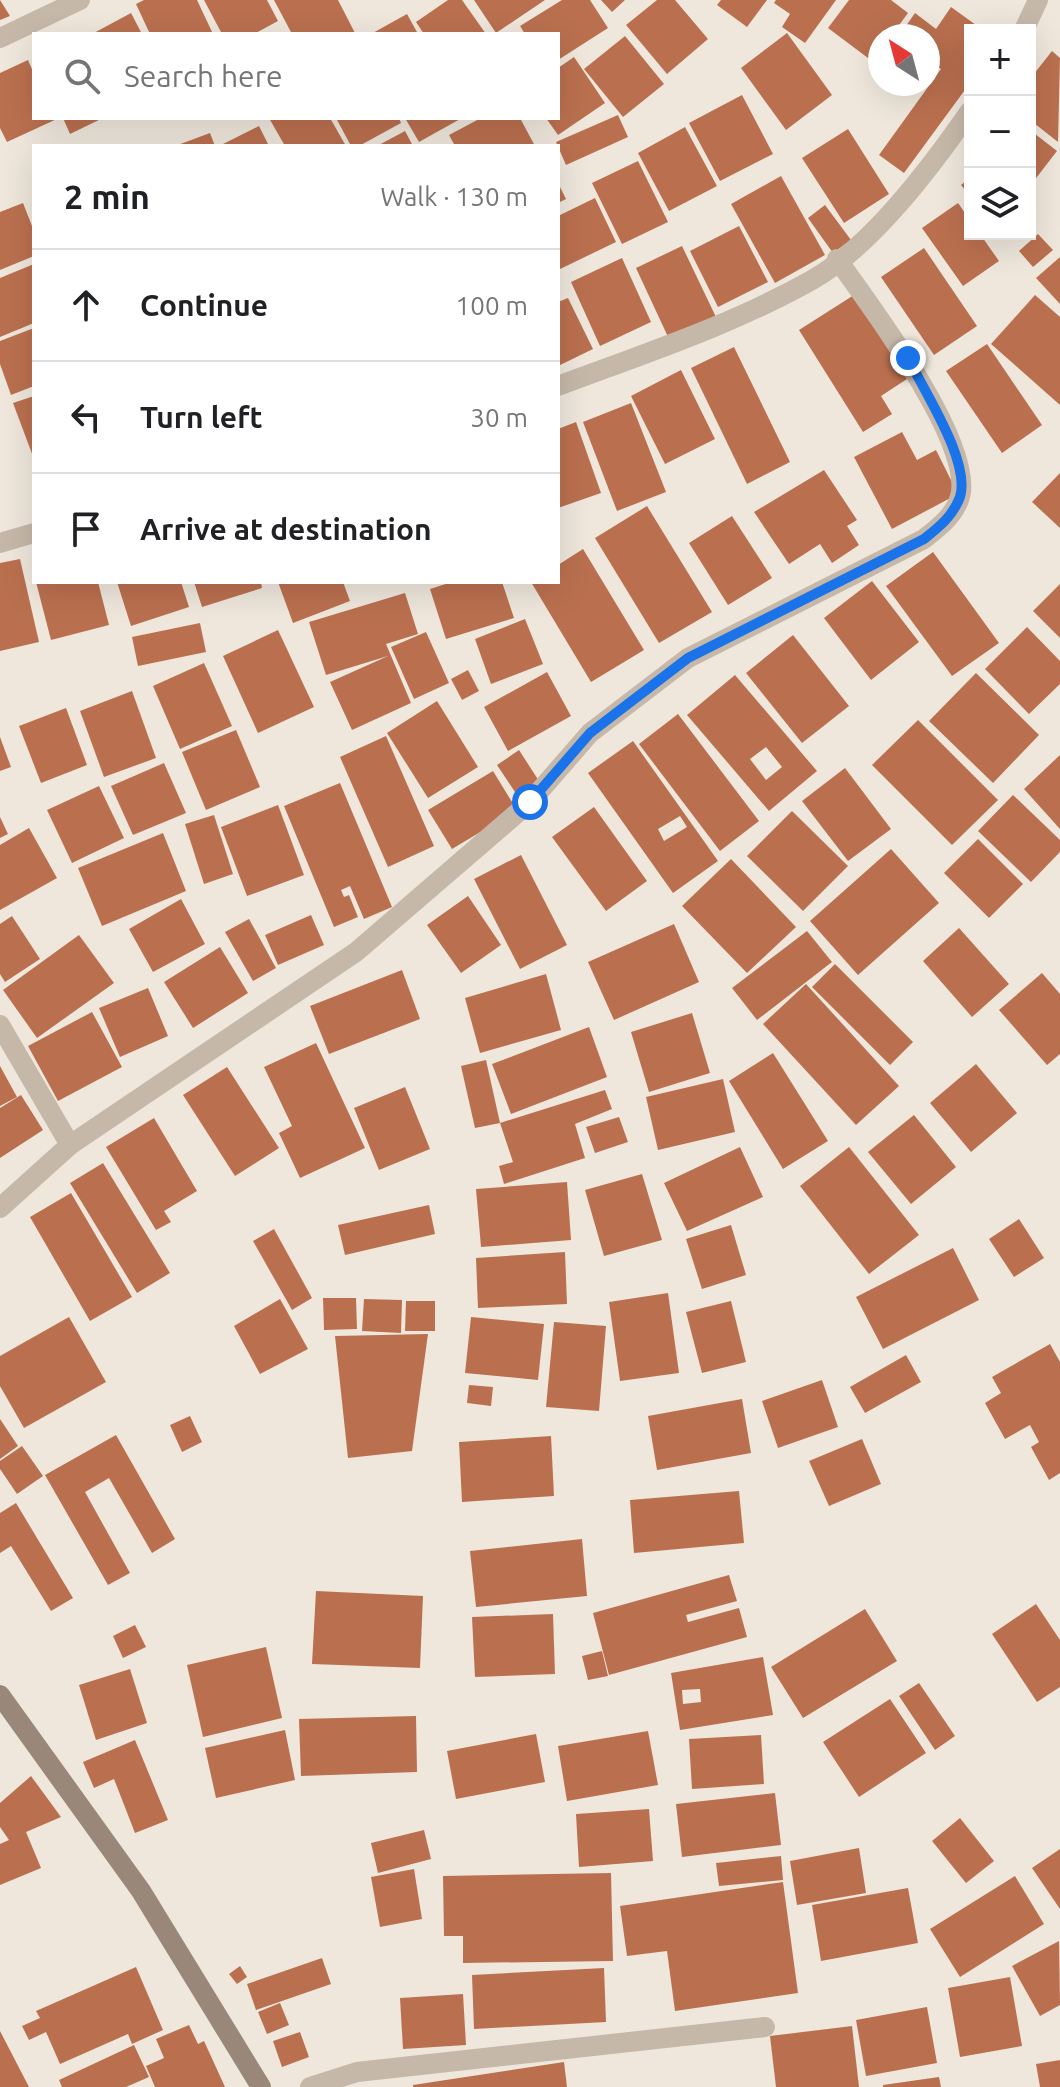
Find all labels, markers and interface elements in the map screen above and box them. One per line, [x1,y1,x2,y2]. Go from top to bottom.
north arrow [868,24,940,96]
map controls [964,24,1036,240]
button: + [964,24,1036,96]
search box [32,32,560,120]
icon: search [60,54,104,98]
text: Search here [124,59,283,93]
button: − [964,96,1036,168]
button: layers [964,168,1036,240]
text: 2 min [64,177,150,215]
text: Walk · 130 m [380,182,528,211]
icon: ahead [64,283,108,327]
text: Continue [140,288,268,322]
text: 100 m [456,291,528,320]
route end [890,340,926,376]
icon: left [64,395,108,439]
text: Turn left [140,400,262,434]
text: 30 m [470,403,528,432]
icon: arrive [64,507,108,551]
text: Arrive at destination [140,512,432,546]
route start [512,784,548,820]

